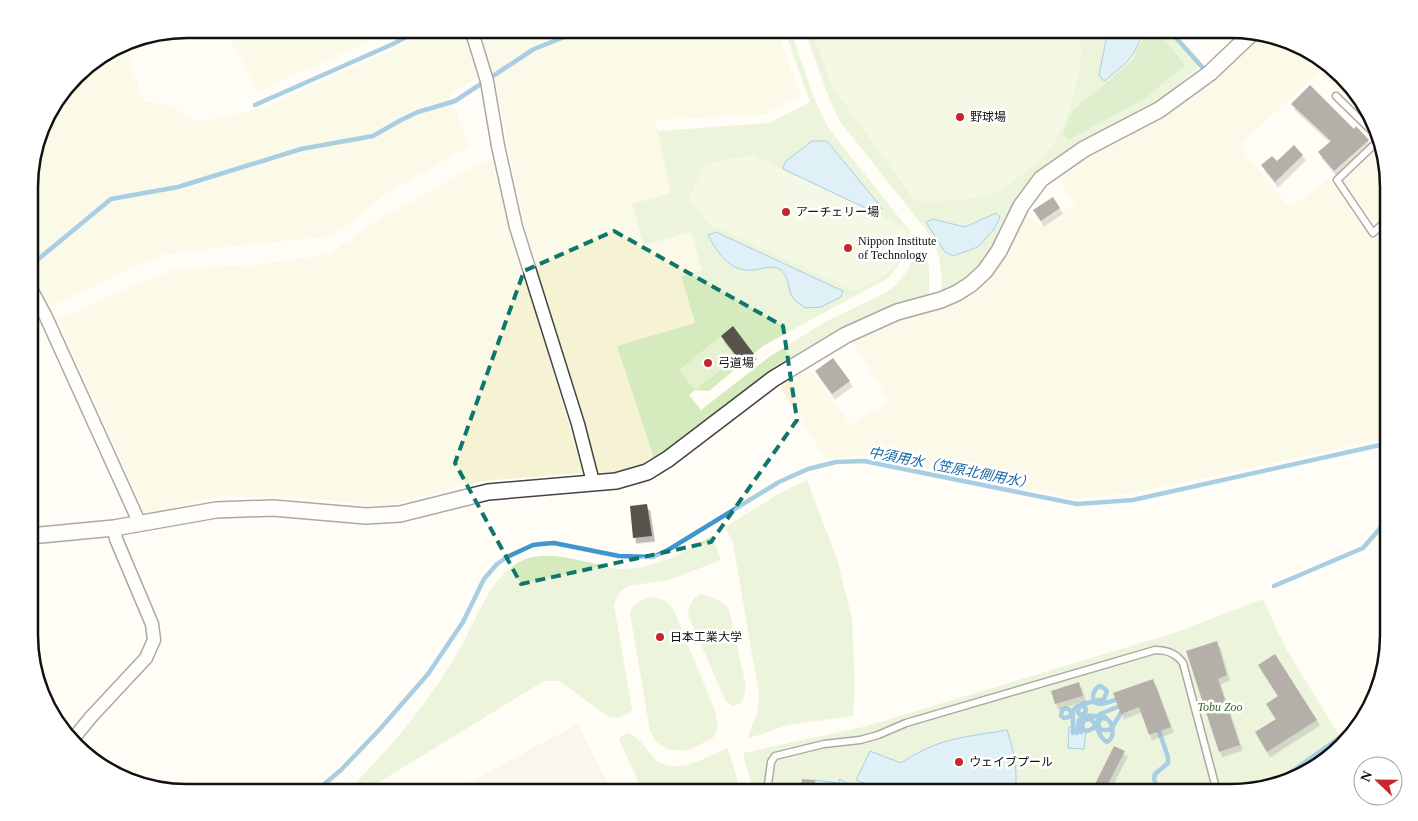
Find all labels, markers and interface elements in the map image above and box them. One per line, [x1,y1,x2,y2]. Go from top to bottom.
place label: 野球場 [970,110,1006,124]
marker: 野球場 [954,111,966,123]
place label: アーチェリー場 [796,205,879,219]
marker: アーチェリー場 [780,206,792,218]
place label: Nippon Institute of Technology [858,234,936,262]
marker: Nippon Institute of Technology [842,242,854,254]
place label: 弓道場 [718,356,754,370]
marker: 弓道場 [702,357,714,369]
water label: 中須用水（笠原北側用水） [867,445,1035,491]
place label: 日本工業大学 [670,630,742,644]
marker: 日本工業大学 [654,631,666,643]
park label: Tobu Zoo [1197,700,1243,714]
place label: ウェイブプール [969,755,1053,769]
marker: ウェイブプール [953,756,965,768]
north arrow [1353,756,1403,806]
text: N [1358,769,1375,784]

